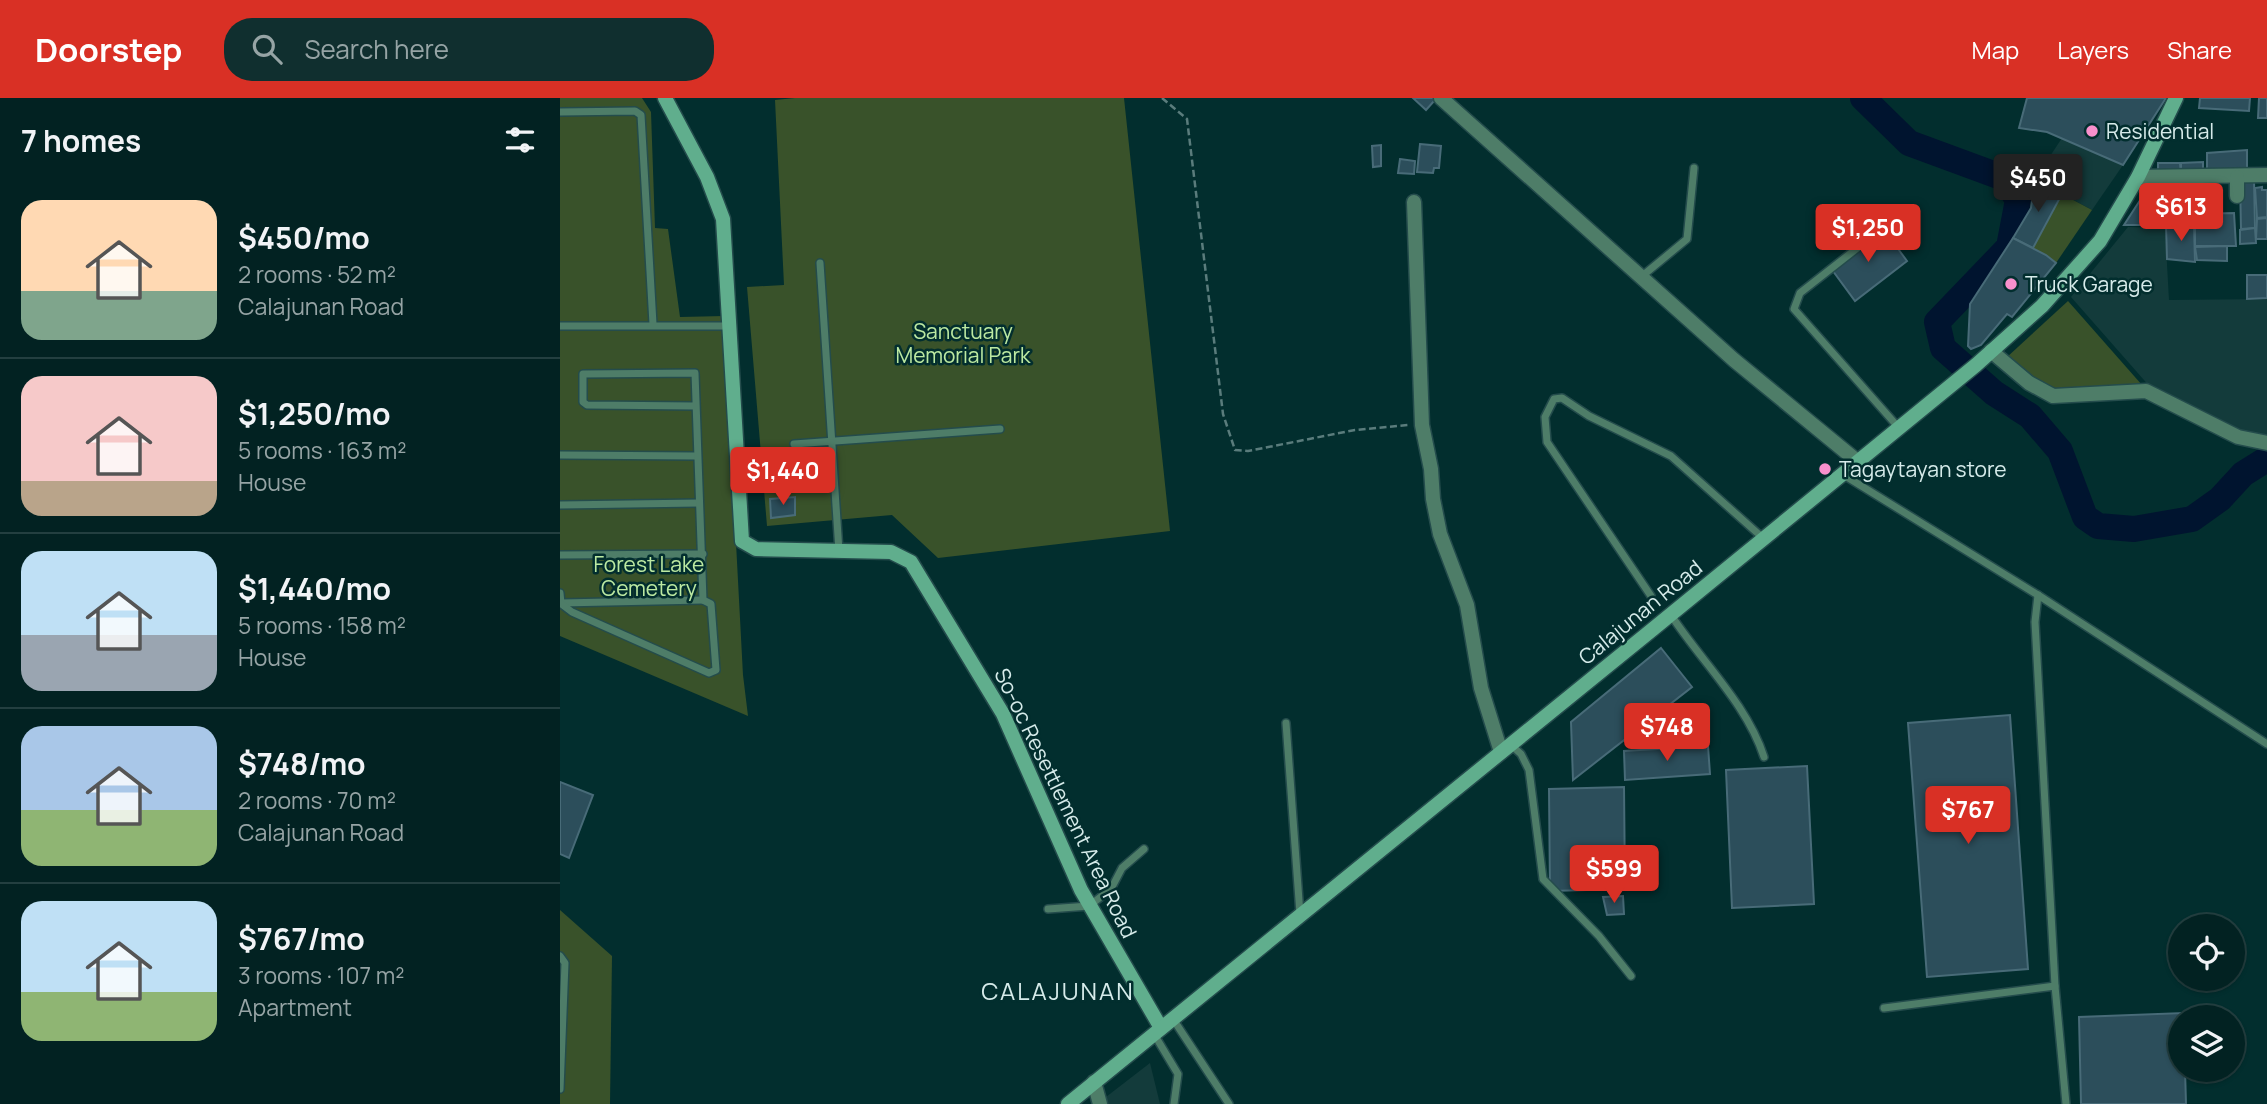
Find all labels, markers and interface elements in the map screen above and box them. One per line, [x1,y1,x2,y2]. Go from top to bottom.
search box [224,18,714,81]
text: Doorstep [35,27,182,72]
icon: search [248,30,286,68]
text: Search here [304,31,449,67]
text: Map [1972,33,2019,66]
text: Layers [2057,33,2129,66]
text: Share [2167,33,2232,66]
place label: Residential [2106,117,2214,145]
text: 7 homes [21,120,141,161]
icon: filters [501,121,539,159]
marker: Residential [2084,123,2100,139]
pin: $450 [1997,155,2079,214]
text: $450 [2009,161,2067,193]
pin: $613 [2140,184,2222,243]
text: $613 [2155,190,2207,222]
pin: $1,250 [1811,204,1925,264]
text: $1,250 [1832,211,1904,243]
text: $450/mo [238,217,370,258]
icon: home [77,228,161,312]
text: 2 rooms · 52 m² [238,258,396,290]
place label: Truck Garage [2025,270,2153,298]
marker: Truck Garage [2003,276,2019,292]
text: Calajunan Road [238,290,404,322]
park label: Sanctuary Memorial Park [896,317,1031,369]
text: $1,250/mo [238,393,390,434]
icon: home [77,404,161,488]
text: 5 rooms · 163 m² [238,434,406,466]
pin: $1,440 [726,448,840,507]
text: $1,440 [746,454,820,486]
place label: Tagaytayan store [1839,455,2007,483]
marker: Tagaytayan store [1817,461,1833,477]
text: House [238,466,307,498]
park label: Forest Lake Cemetery [594,550,704,602]
street label: Calajunan Road [1572,553,1708,671]
text: $1,440/mo [238,568,391,609]
icon: home [77,579,161,663]
text: 5 rooms · 158 m² [238,609,406,641]
text: House [238,641,307,673]
street label: So-oc Resettlement Area Road [988,663,1144,943]
pin: $748 [1626,704,1708,763]
text: $748 [1640,710,1694,742]
text: $748/mo [238,743,366,784]
icon: home [77,754,161,838]
text: 2 rooms · 70 m² [238,784,396,816]
pin: $767 [1927,786,2009,846]
text: $767 [1941,793,1995,825]
text: Calajunan Road [238,816,404,848]
pin: $599 [1573,846,1655,905]
text: $599 [1586,852,1642,884]
map controls [2168,914,2245,1082]
button: locate [2168,914,2245,991]
text: $767/mo [238,918,365,959]
icon: home [77,929,161,1013]
text: 3 rooms · 107 m² [238,959,404,991]
district label: CALAJUNAN [981,974,1135,1007]
text: Apartment [238,991,352,1023]
button: layers [2168,1005,2245,1082]

